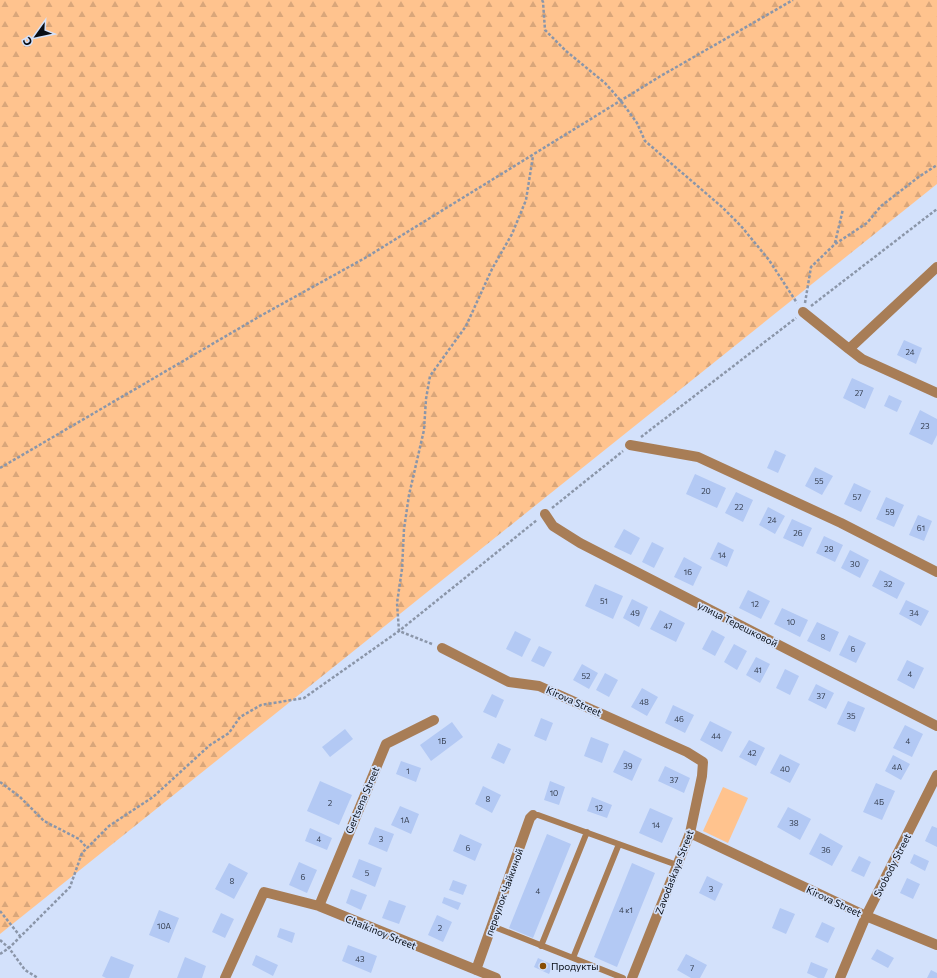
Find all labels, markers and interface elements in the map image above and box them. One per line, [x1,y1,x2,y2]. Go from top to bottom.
north arrow [16,16,56,56]
text: С [19,35,35,48]
house number: 24 [905,347,915,357]
house number: 27 [855,388,863,398]
house number: 23 [921,421,930,431]
house number: 55 [814,476,824,486]
house number: 20 [701,486,711,496]
house number: 57 [853,492,861,502]
house number: 22 [735,502,744,512]
house number: 59 [885,507,895,517]
house number: 24 [767,515,777,525]
house number: 61 [917,523,925,533]
house number: 26 [793,528,803,538]
house number: 28 [824,544,834,554]
house number: 14 [718,550,726,560]
house number: 30 [850,559,860,569]
house number: 16 [684,567,692,577]
house number: 32 [884,579,893,589]
house number: 51 [600,596,608,606]
street label: улица Терешковой [696,599,780,649]
house number: 12 [751,599,759,609]
house number: 49 [630,608,640,618]
house number: 34 [909,608,919,618]
house number: 10 [787,617,795,627]
house number: 47 [664,621,672,631]
house number: 8 [821,632,826,642]
house number: 6 [851,644,856,654]
house number: 41 [754,665,762,675]
house number: 4 [908,669,913,679]
house number: 52 [581,671,591,681]
street label: Kirova Street [544,683,604,719]
house number: 37 [817,691,825,701]
house number: 48 [639,697,649,707]
house number: 35 [846,711,856,721]
house number: 46 [674,714,684,724]
house number: 44 [711,731,721,741]
house number: 1Б [438,736,446,746]
house number: 4 [906,736,911,746]
house number: 42 [747,748,757,758]
house number: 39 [623,761,633,771]
house number: 4А [892,762,903,772]
house number: 40 [780,764,790,774]
street label: Gertsena Street [342,765,382,835]
house number: 1 [406,766,410,776]
house number: 37 [670,775,678,785]
house number: 10 [550,788,558,798]
house number: 8 [486,794,491,804]
house number: 4Б [874,797,884,807]
house number: 2 [328,798,333,808]
house number: 12 [595,803,603,813]
house number: 1А [401,815,410,825]
house number: 38 [789,818,799,828]
house number: 14 [652,820,660,830]
street label: Zavodaskaya Street [652,828,696,916]
street label: Svobody Street [871,831,913,899]
house number: 4 [317,834,322,844]
house number: 3 [379,834,384,844]
house number: 6 [466,843,471,853]
house number: 36 [821,845,831,855]
street label: переулок Чайкиной [483,847,525,937]
house number: 5 [365,868,370,878]
house number: 6 [301,872,306,882]
house number: 8 [230,876,235,886]
street label: Kirova Street [805,883,863,919]
house number: 3 [709,884,714,894]
house number: 4 [536,886,541,896]
house number: 4 к1 [619,905,633,915]
street label: Chaikinoy Street [344,912,418,952]
house number: 10А [157,921,171,931]
house number: 2 [438,923,443,933]
house number: 43 [355,954,365,964]
place label: Продукты [551,960,598,972]
marker: Продукты [538,961,548,971]
house number: 7 [690,963,694,973]

